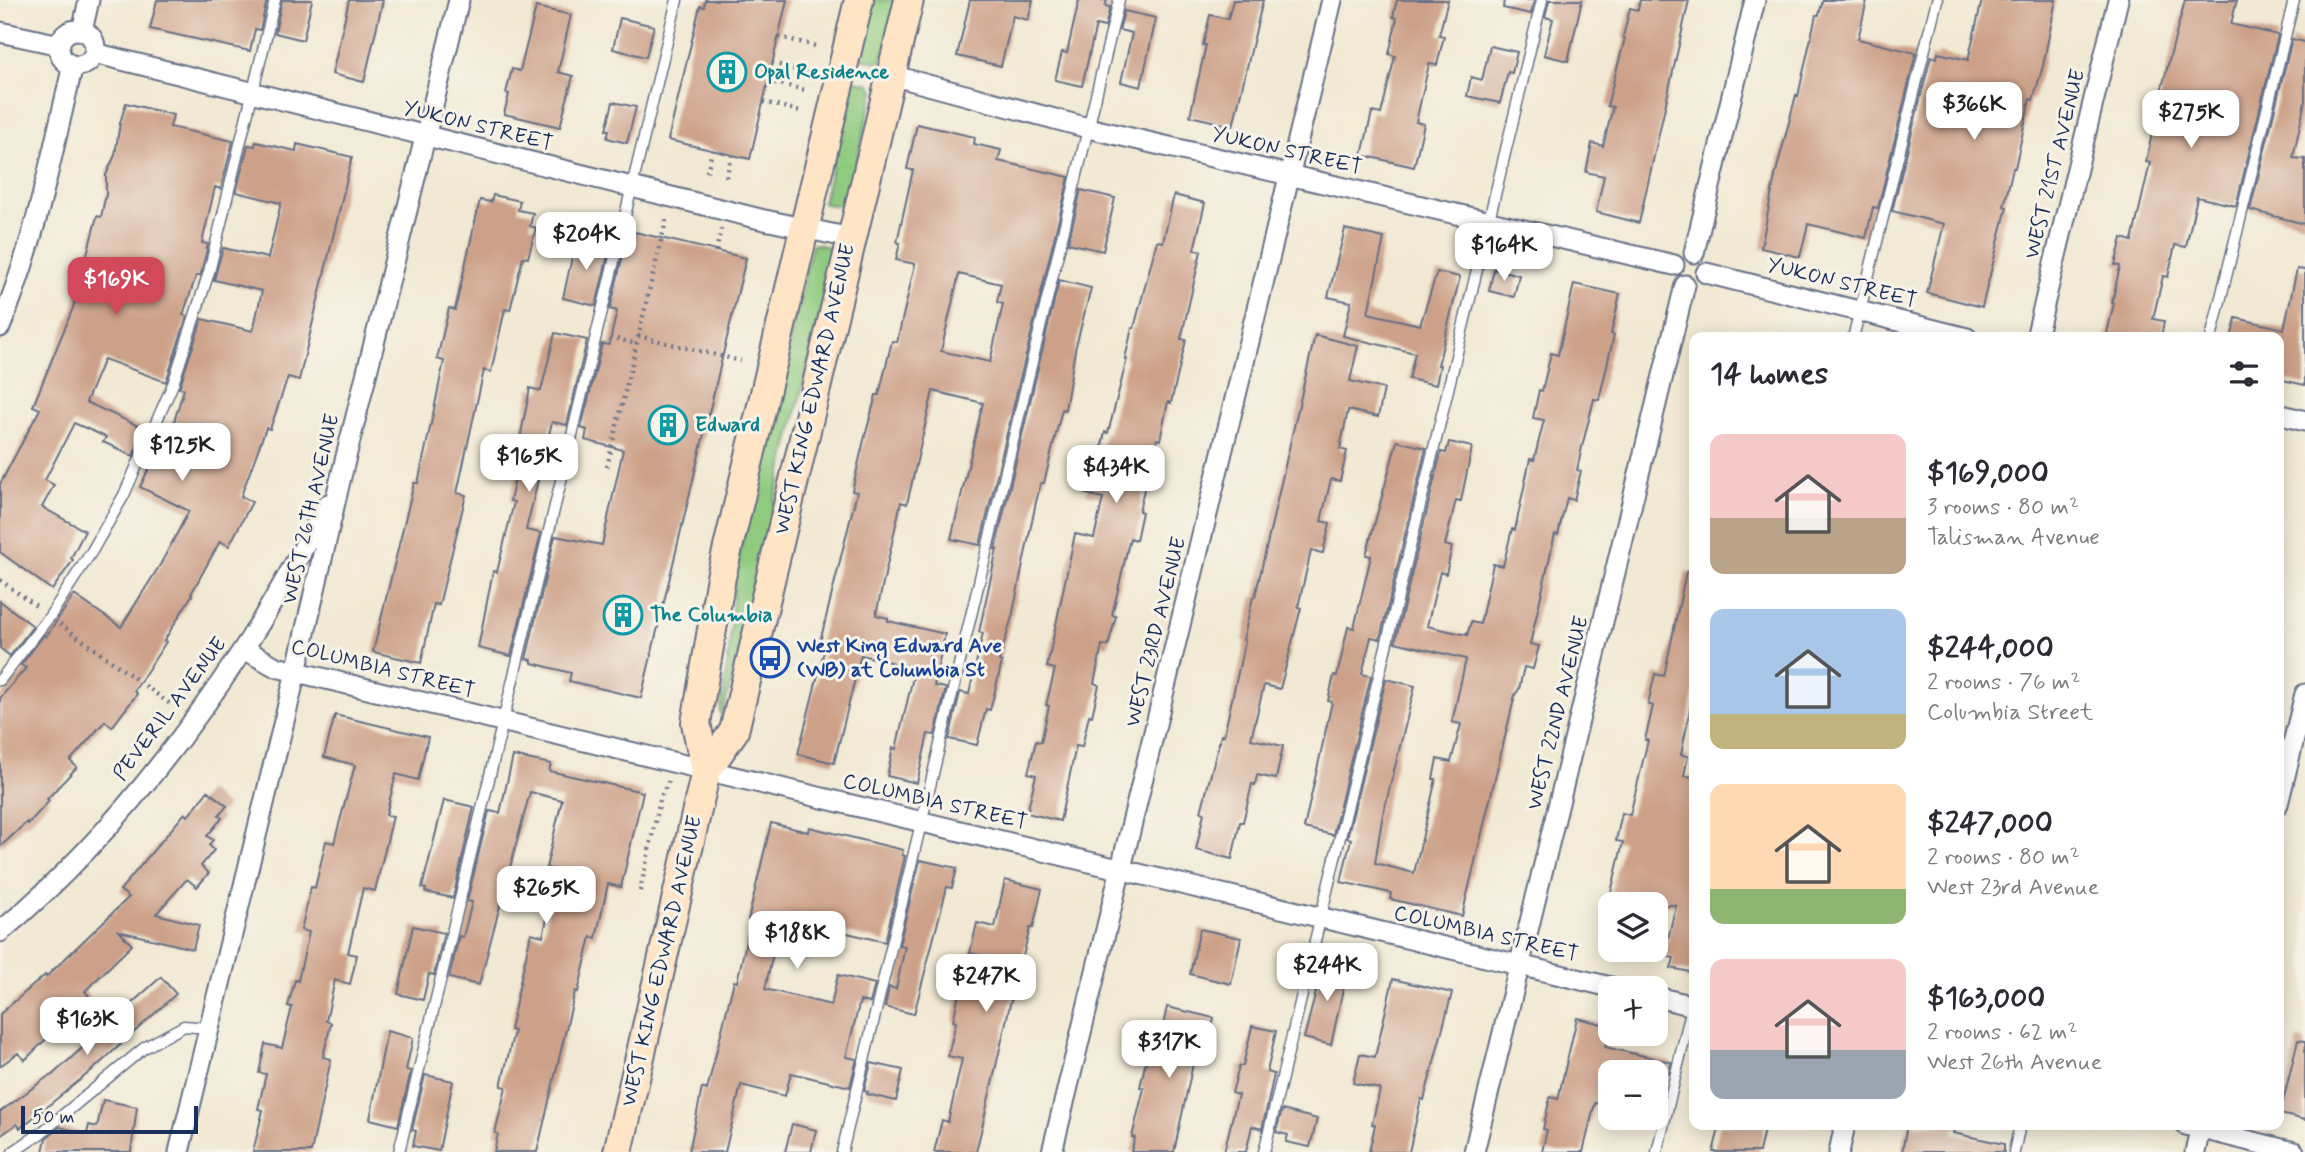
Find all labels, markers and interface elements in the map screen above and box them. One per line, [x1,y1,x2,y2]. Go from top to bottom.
building icon: Opal Residence [706,51,748,93]
place label: Opal Residence [754,58,889,86]
street label: WEST 21ST AVENUE [2018,66,2092,262]
pin: $366K [1925,82,2023,142]
text: $366K [1942,90,2006,120]
pin: $275K [2142,90,2240,150]
street label: YUKON STREET [400,94,556,158]
text: $275K [2158,98,2224,128]
street label: YUKON STREET [1209,120,1365,182]
pin: $204K [537,212,635,272]
text: $204K [552,220,620,250]
pin: $164K [1455,224,1553,283]
text: $164K [1471,231,1537,261]
street label: WEST KING EDWARD AVENUE [768,241,862,537]
street label: YUKON STREET [1764,251,1920,315]
pin: $169K [67,258,165,317]
text: $169K [84,265,148,295]
text: 14 homes [1710,355,1828,394]
icon: filters [2225,355,2263,393]
building icon: Edward [647,404,689,446]
street label: WEST 26TH AVENUE [275,411,347,607]
place label: Edward [695,411,760,439]
pin: $125K [133,424,231,483]
text: $125K [150,431,214,461]
pin: $165K [480,434,578,494]
text: $165K [496,442,562,472]
pin: $434K [1067,446,1165,505]
text: $434K [1083,453,1149,483]
text: $169,000 [1927,454,2049,493]
icon: home [1766,462,1850,546]
text: 3 rooms · 80 m² [1927,493,2079,523]
text: Talisman Avenue [1927,523,2100,553]
street label: WEST 23RD AVENUE [1119,534,1193,730]
building icon: The Columbia [602,594,644,636]
place label: The Columbia [650,601,773,629]
street label: WEST 22ND AVENUE [1520,613,1596,813]
text: $244,000 [1927,629,2054,668]
street label: PEVERIL AVENUE [107,631,233,787]
place label: West King Edward Ave (WB) at Columbia St [796,632,1002,684]
street label: COLUMBIA STREET [288,633,478,705]
bus stop icon: West King Edward Ave (WB) at Columbia St [749,637,791,679]
icon: home [1766,637,1850,721]
text: 2 rooms · 76 m² [1927,668,2080,698]
text: Columbia Street [1927,698,2093,728]
street label: COLUMBIA STREET [840,767,1030,837]
text: $247,000 [1927,804,2053,843]
icon: home [1766,812,1850,896]
street label: WEST KING EDWARD AVENUE [615,813,709,1109]
text: 2 rooms · 80 m² [1927,843,2080,873]
pin: $265K [497,866,595,926]
text: West 23rd Avenue [1927,873,2099,903]
text: $265K [513,874,579,904]
map controls [1598,892,1668,1130]
button: layers [1598,892,1668,962]
street label: COLUMBIA STREET [1391,899,1581,969]
pin: $188K [748,912,846,971]
text: $188K [764,919,830,949]
pin: $244K [1278,944,1376,1003]
text: $244K [1293,951,1361,981]
pin: $247K [937,954,1035,1014]
text: $247K [952,962,1020,992]
button: + [1598,976,1668,1046]
text: $163,000 [1927,979,2045,1018]
icon: home [1766,987,1850,1071]
pin: $163K [38,998,136,1057]
text: $163K [56,1005,118,1035]
text: 2 rooms · 62 m² [1927,1018,2078,1048]
pin: $317K [1120,1020,1218,1080]
text: $317K [1138,1028,1200,1058]
text: West 26th Avenue [1927,1048,2102,1078]
button: − [1598,1060,1668,1130]
scale bar [21,1103,198,1135]
text: 50 m [32,1105,75,1130]

